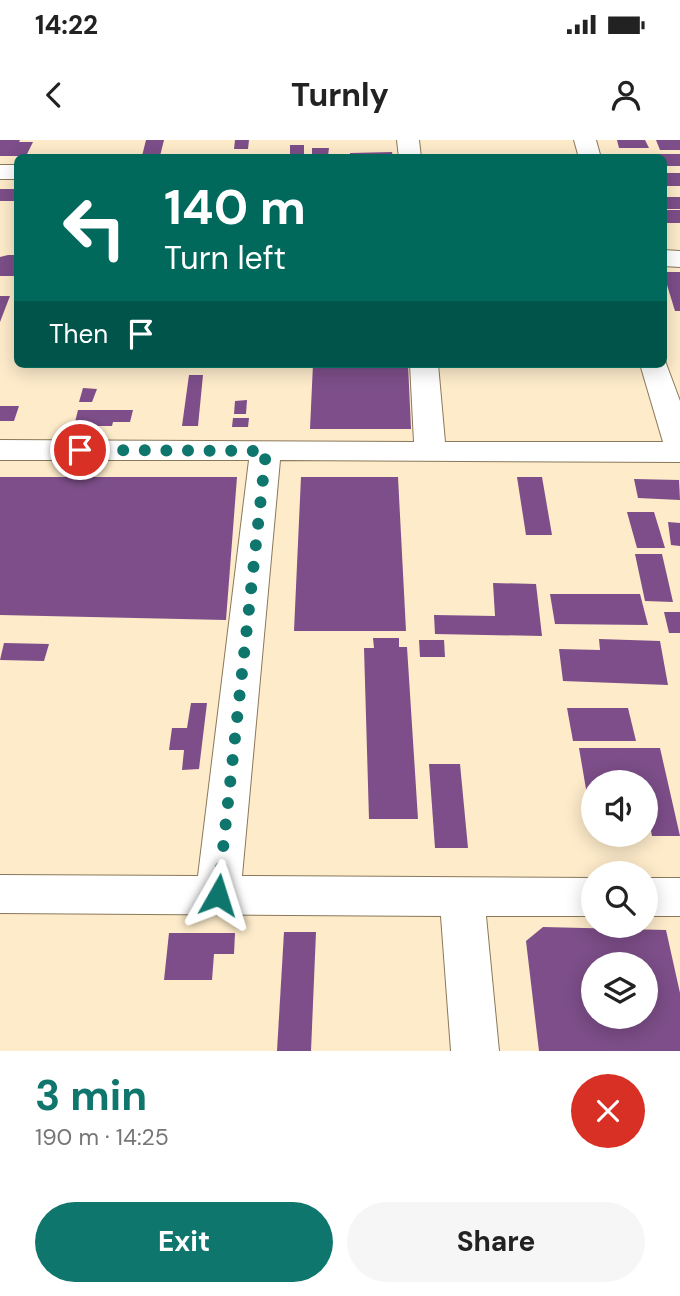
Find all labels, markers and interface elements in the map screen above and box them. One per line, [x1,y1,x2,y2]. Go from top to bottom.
text: 14:22 [35,8,98,42]
text: Turnly [291,74,389,116]
icon: back [35,76,73,114]
icon: person [607,76,645,114]
text: 140 m [164,175,306,239]
icon: left [49,182,140,273]
text: Turn left [164,237,286,279]
icon: arrive [122,315,160,353]
text: Then [49,317,108,351]
pin [50,420,110,480]
icon: arrive [61,431,99,469]
map controls [581,770,658,1029]
button: sound [581,770,658,847]
position arrow [181,858,255,932]
button: search [581,861,658,938]
button: layers [581,952,658,1029]
text: 3 min [35,1068,147,1123]
button: close [571,1074,645,1148]
text: 190 m · 14:25 [35,1122,169,1152]
button: Exit [35,1202,333,1282]
button: Share [347,1202,645,1282]

